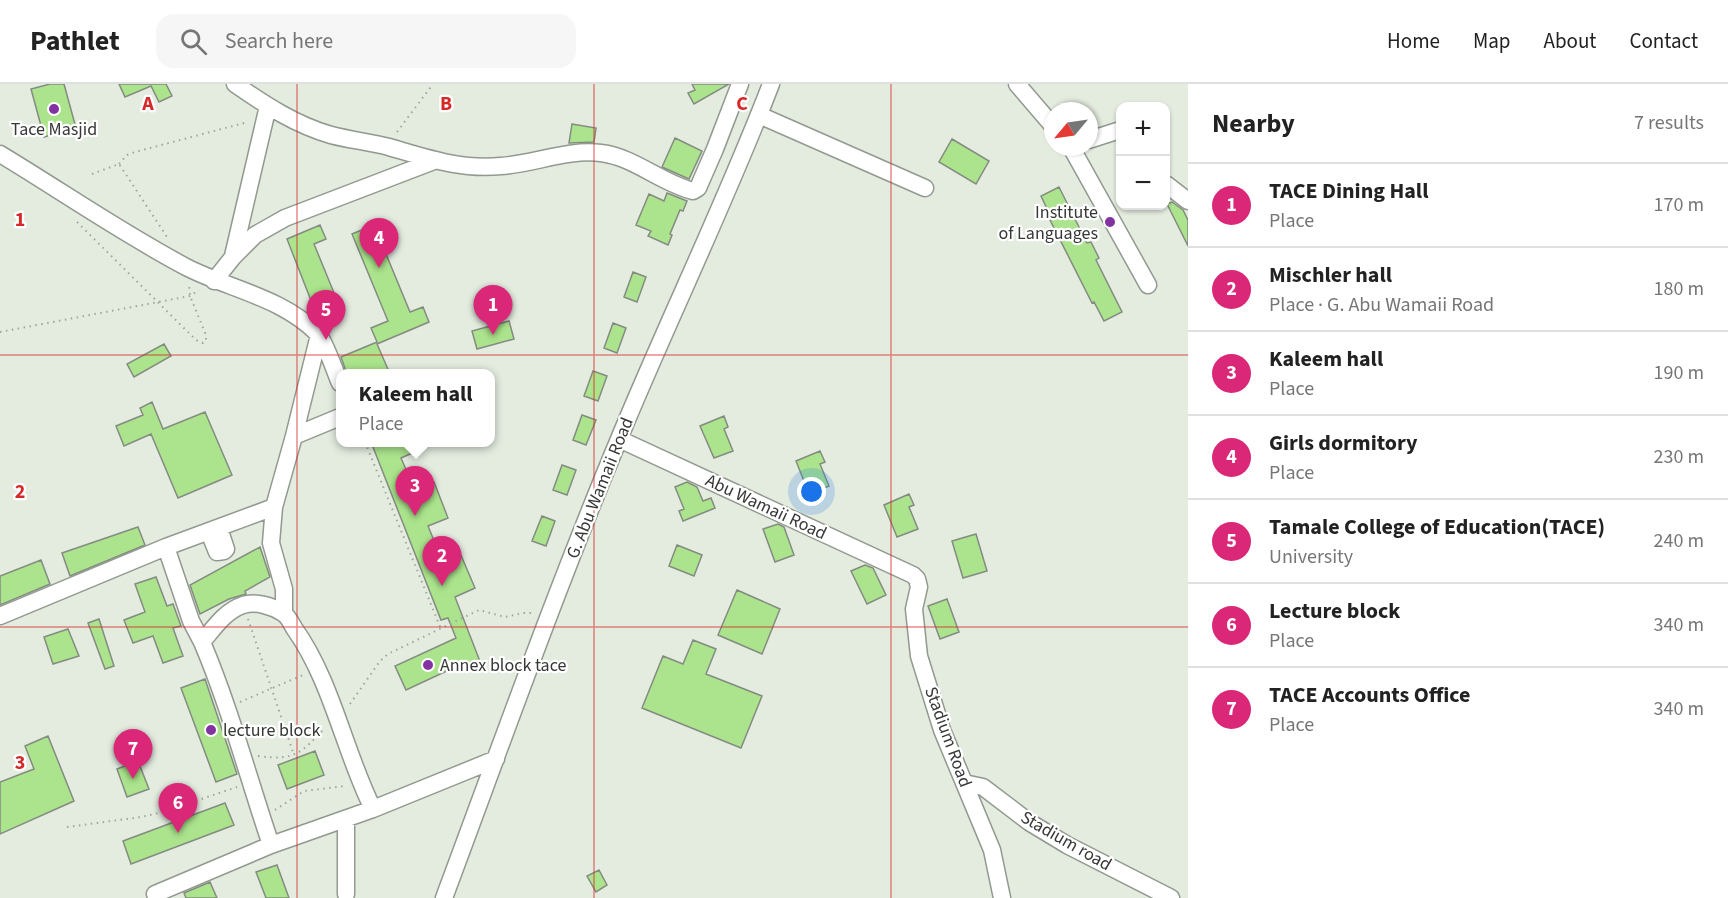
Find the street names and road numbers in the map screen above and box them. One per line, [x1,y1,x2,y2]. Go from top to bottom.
street label: G. Abu Wamaii Road [560,414,640,562]
street label: Abu Wamaii Road [701,468,831,546]
street label: Stadium Road [918,683,978,791]
street label: Stadium road [1016,805,1116,877]

